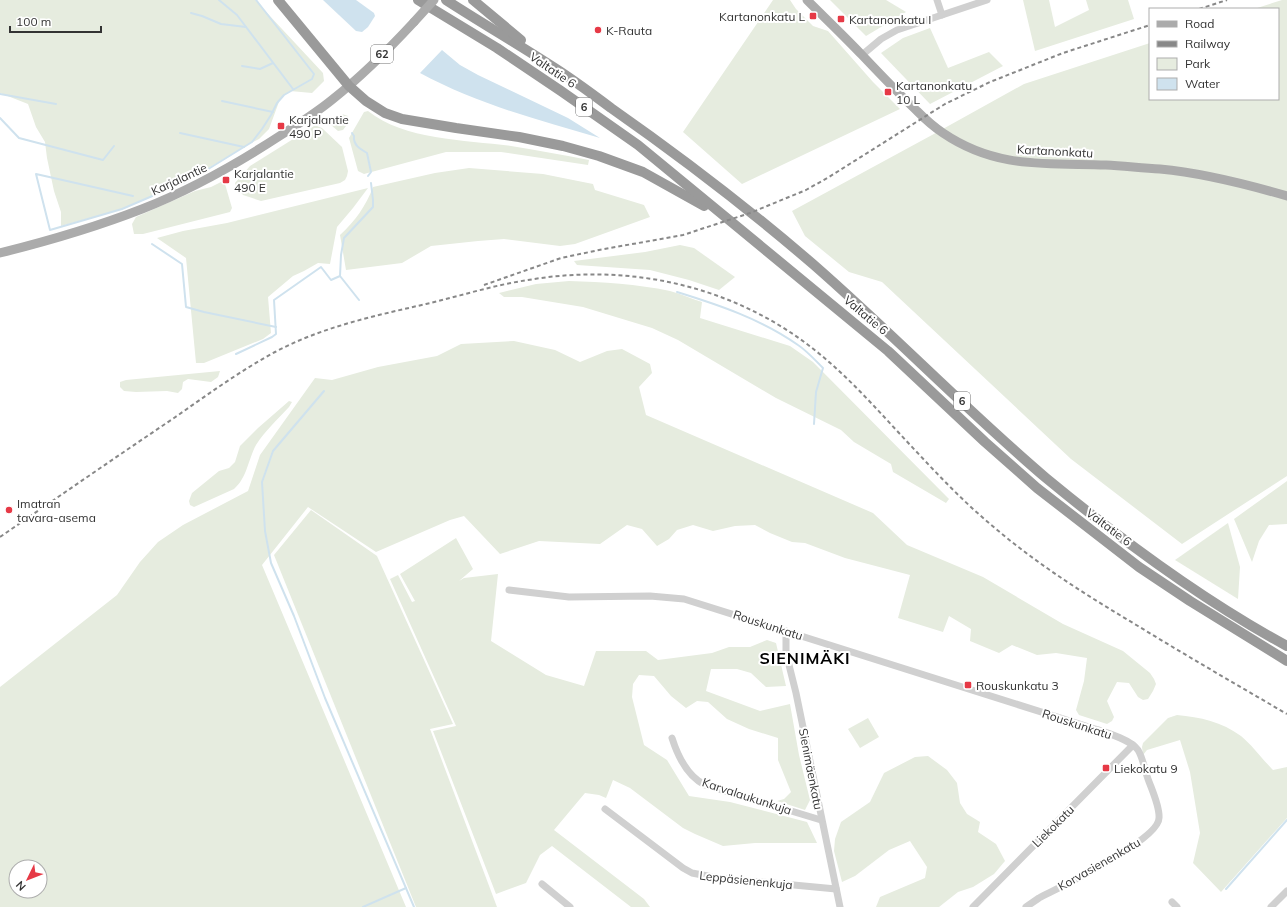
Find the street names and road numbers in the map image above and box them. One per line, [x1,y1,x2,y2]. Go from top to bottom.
road number: 62 [371,45,393,63]
street label: Valtatie 6 [527,49,579,91]
road number: 6 [576,98,592,116]
street label: Kartanonkatu [1017,142,1093,160]
street label: Karjalantie [149,160,209,198]
street label: Valtatie 6 [841,292,891,338]
road number: 6 [954,392,970,410]
street label: Valtatie 6 [1083,505,1135,549]
street label: Rouskunkatu [731,607,805,643]
street label: Rouskunkatu [1040,706,1114,742]
street label: Sienimäenkatu [796,727,826,811]
street label: Karvalaukunkuja [700,774,794,818]
street label: Liekokatu [1029,802,1077,850]
street label: Korvasienenkatu [1055,834,1143,894]
street label: Leppäsienenkuja [699,868,793,892]

